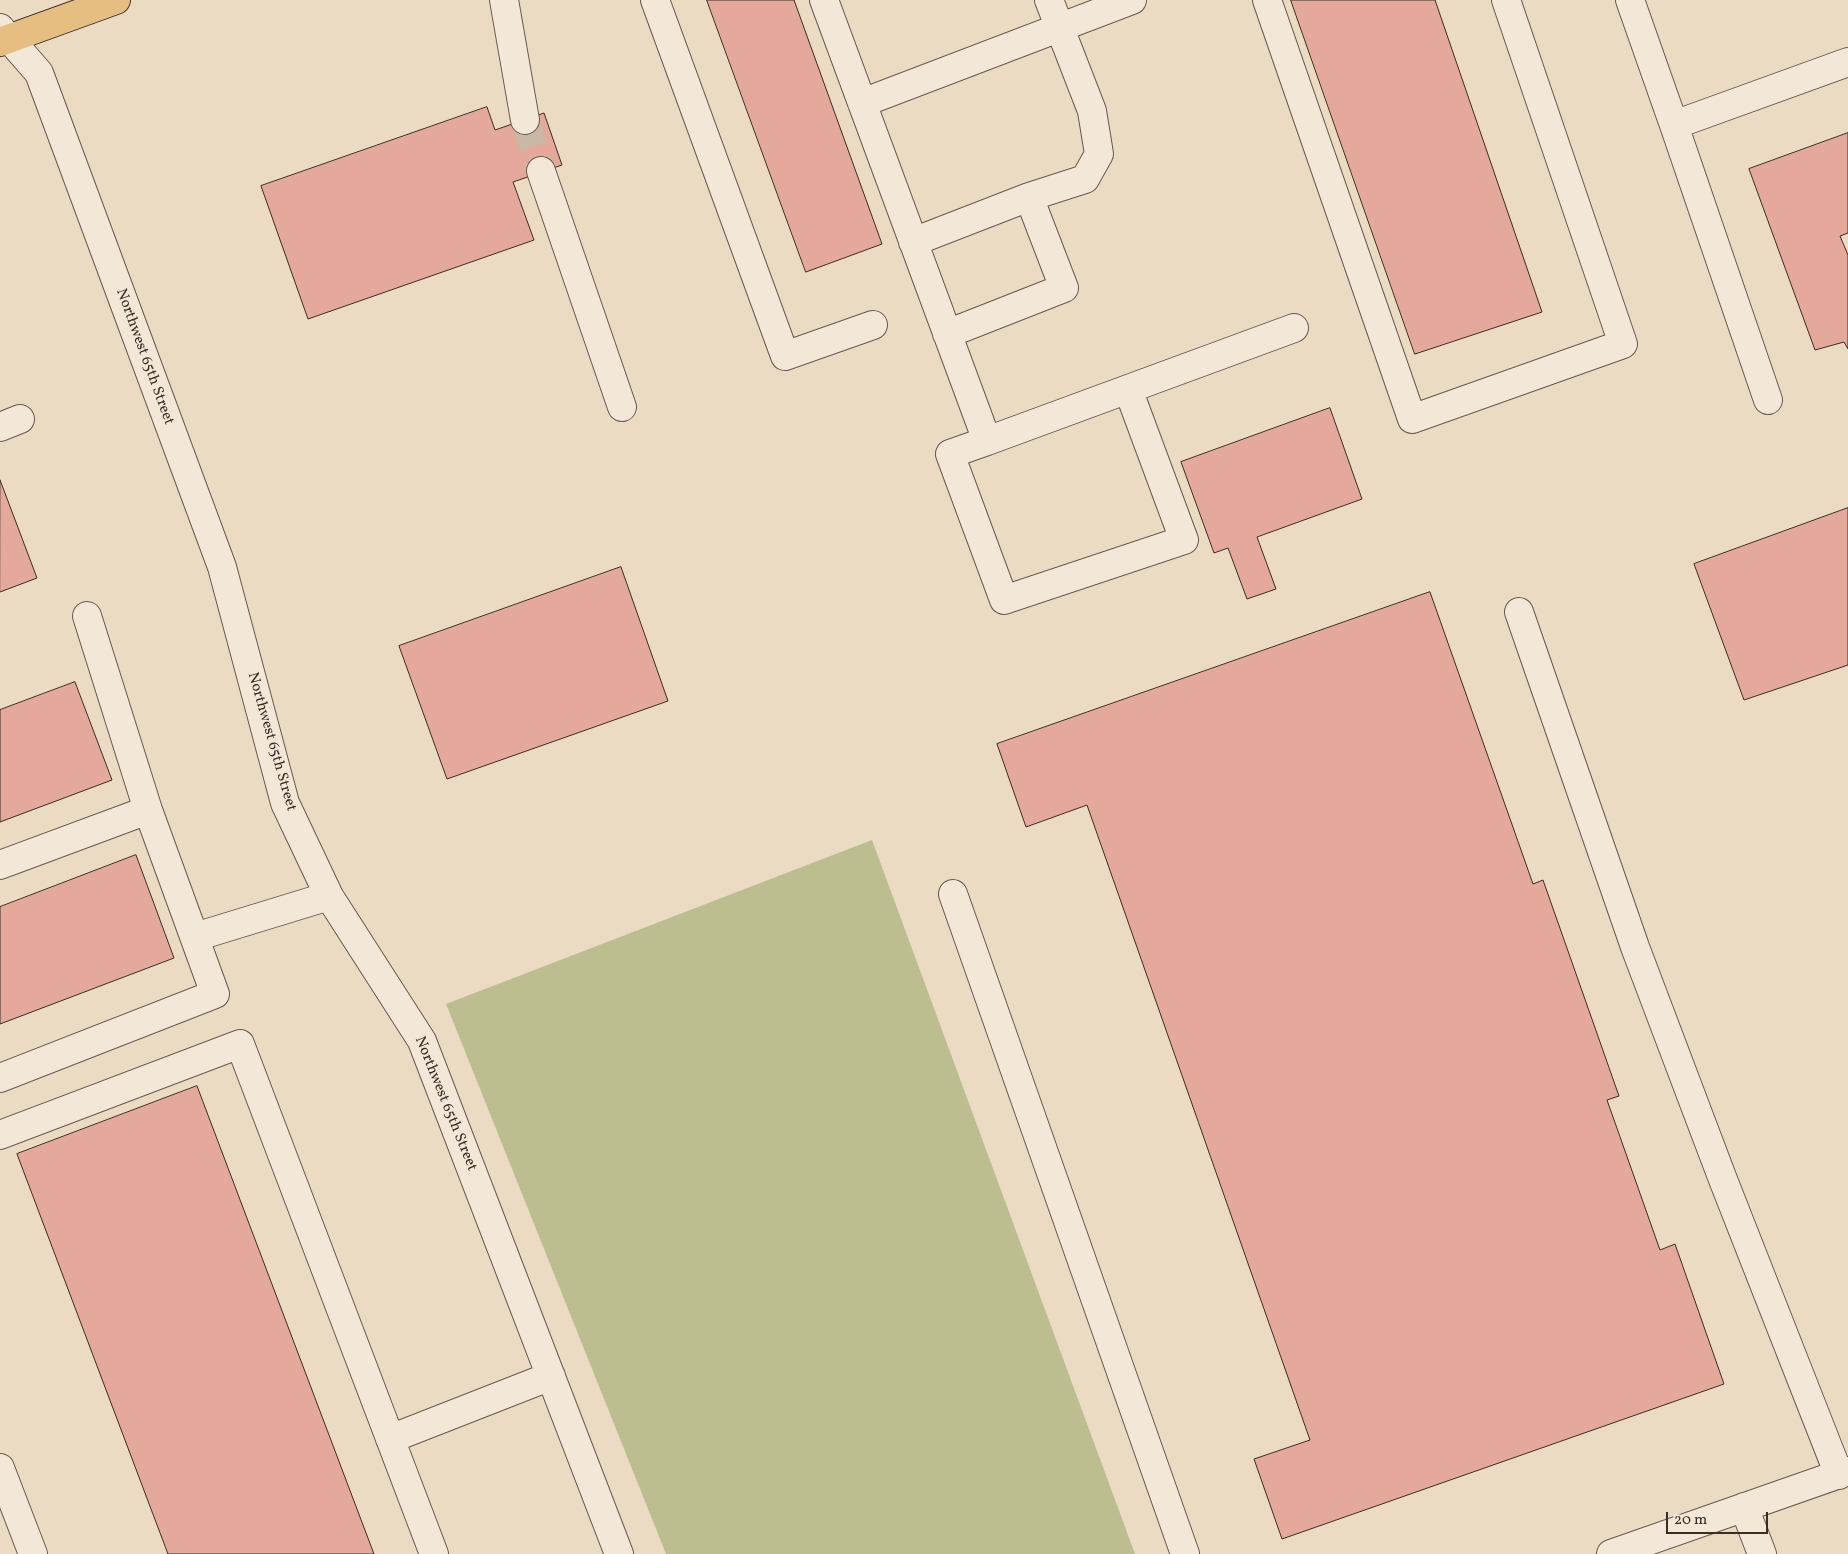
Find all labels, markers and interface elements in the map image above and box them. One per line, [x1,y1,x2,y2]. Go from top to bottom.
street label: Northwest 65th Street [111,286,177,428]
street label: Northwest 65th Street [243,671,299,813]
street label: Northwest 65th Street [410,1034,480,1174]
scale bar [1668,1502,1770,1534]
text: 20 m [1674,1510,1707,1531]

